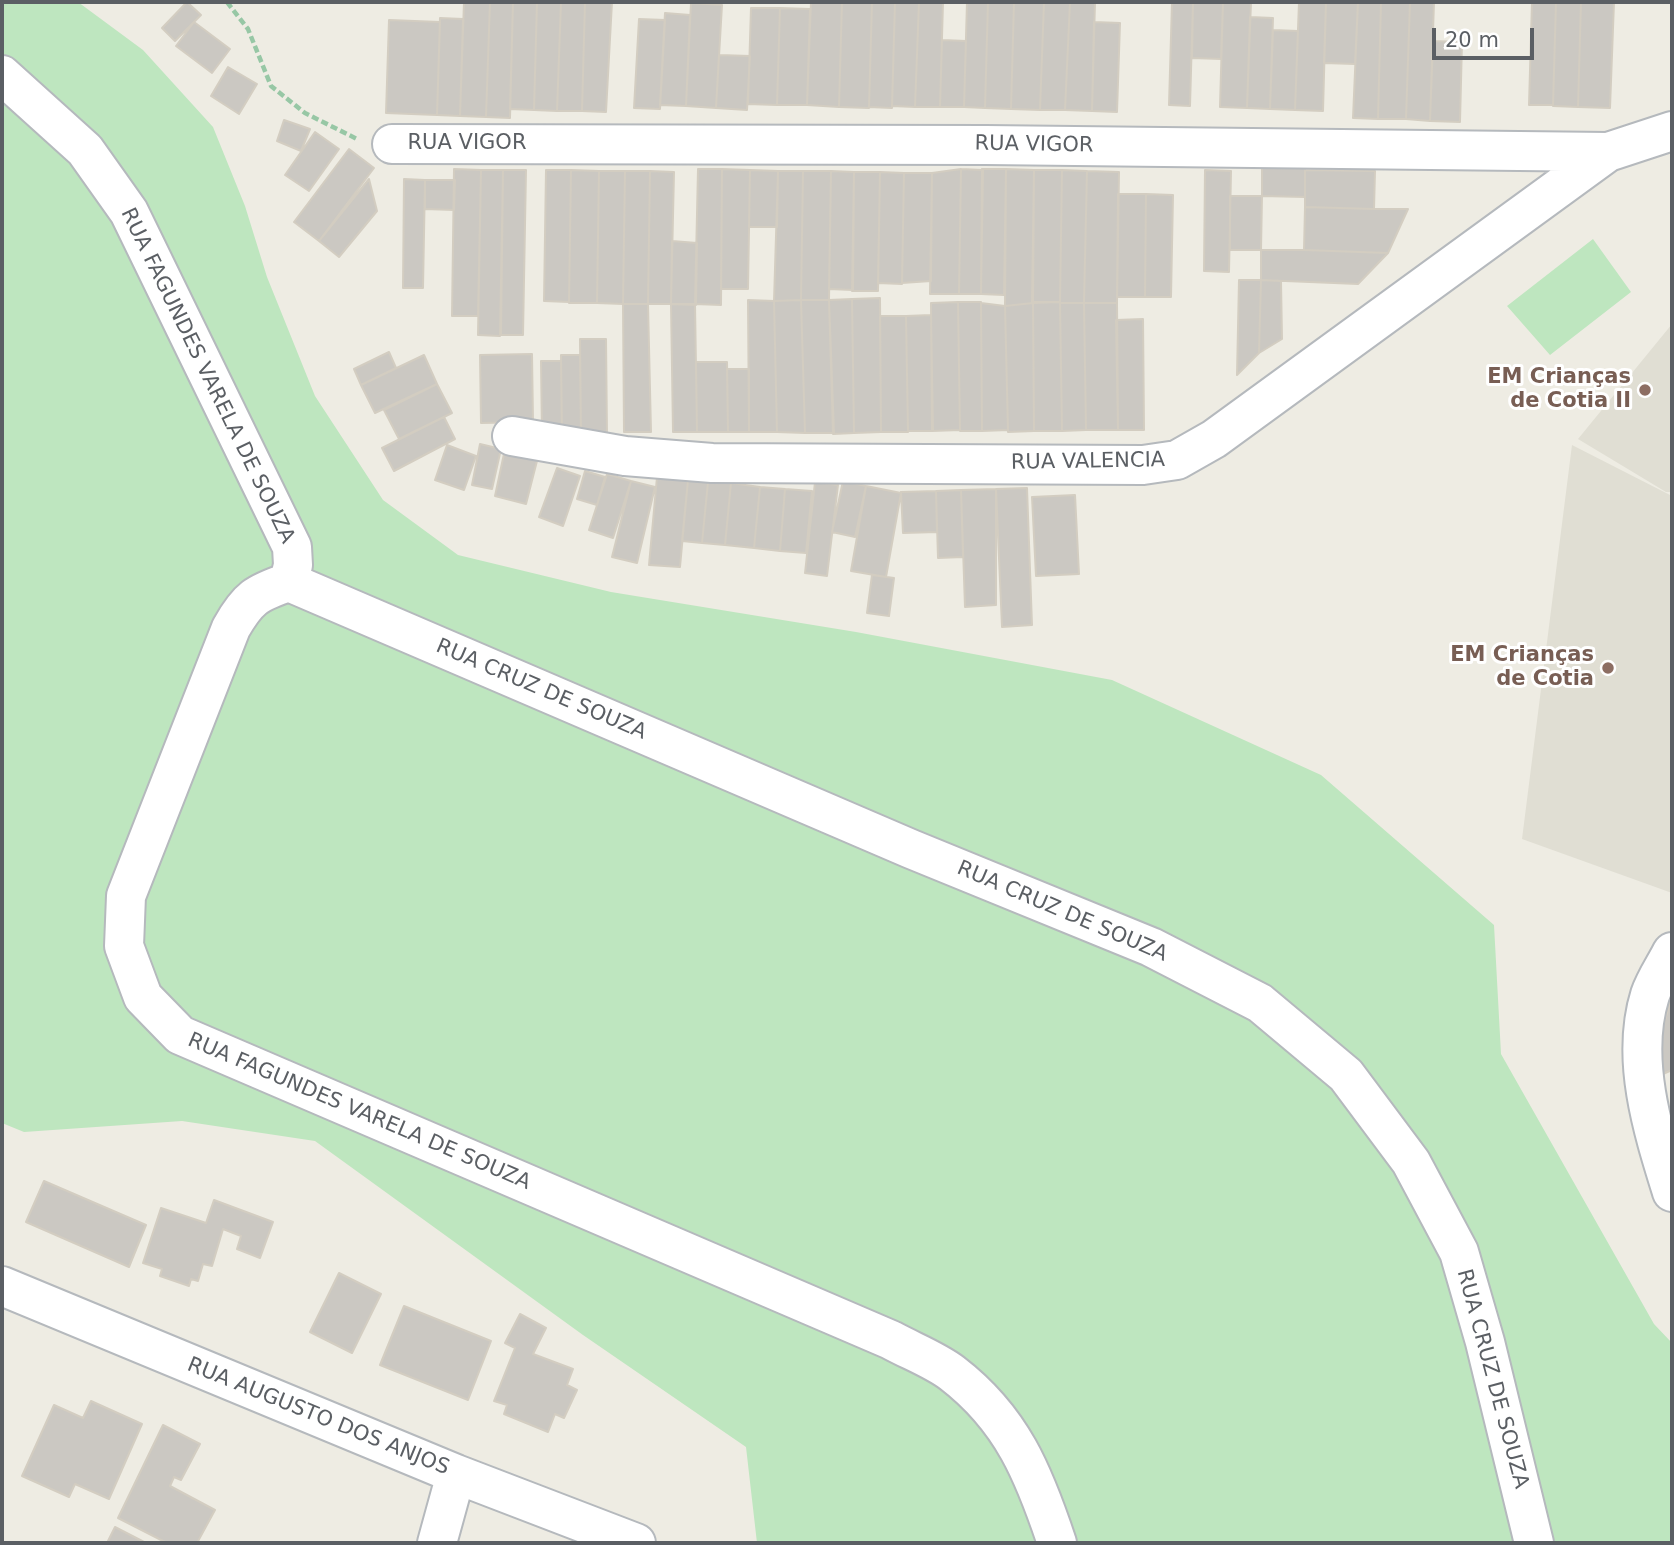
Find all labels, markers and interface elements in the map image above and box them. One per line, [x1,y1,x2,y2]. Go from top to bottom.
scale bar [1436,14,1538,58]
text: 20 m [1445,28,1499,52]
street label: RUA VIGOR [408,131,526,157]
street label: RUA VIGOR [974,131,1094,159]
street label: RUA FAGUNDES VARELA DE SOUZA [115,204,299,548]
place label: EM Crianças de Cotia II [1487,365,1631,415]
marker: EM Crianças de Cotia II [1637,382,1653,398]
street label: RUA VALENCIA [1011,448,1165,476]
street label: RUA CRUZ DE SOUZA [432,634,650,746]
place label: EM Crianças de Cotia [1450,643,1594,693]
marker: EM Crianças de Cotia [1600,660,1616,676]
street label: RUA CRUZ DE SOUZA [953,856,1171,968]
street label: RUA FAGUNDES VARELA DE SOUZA [184,1028,534,1196]
street label: RUA CRUZ DE SOUZA [1451,1267,1533,1491]
street label: RUA AUGUSTO DOS ANJOS [183,1353,453,1481]

